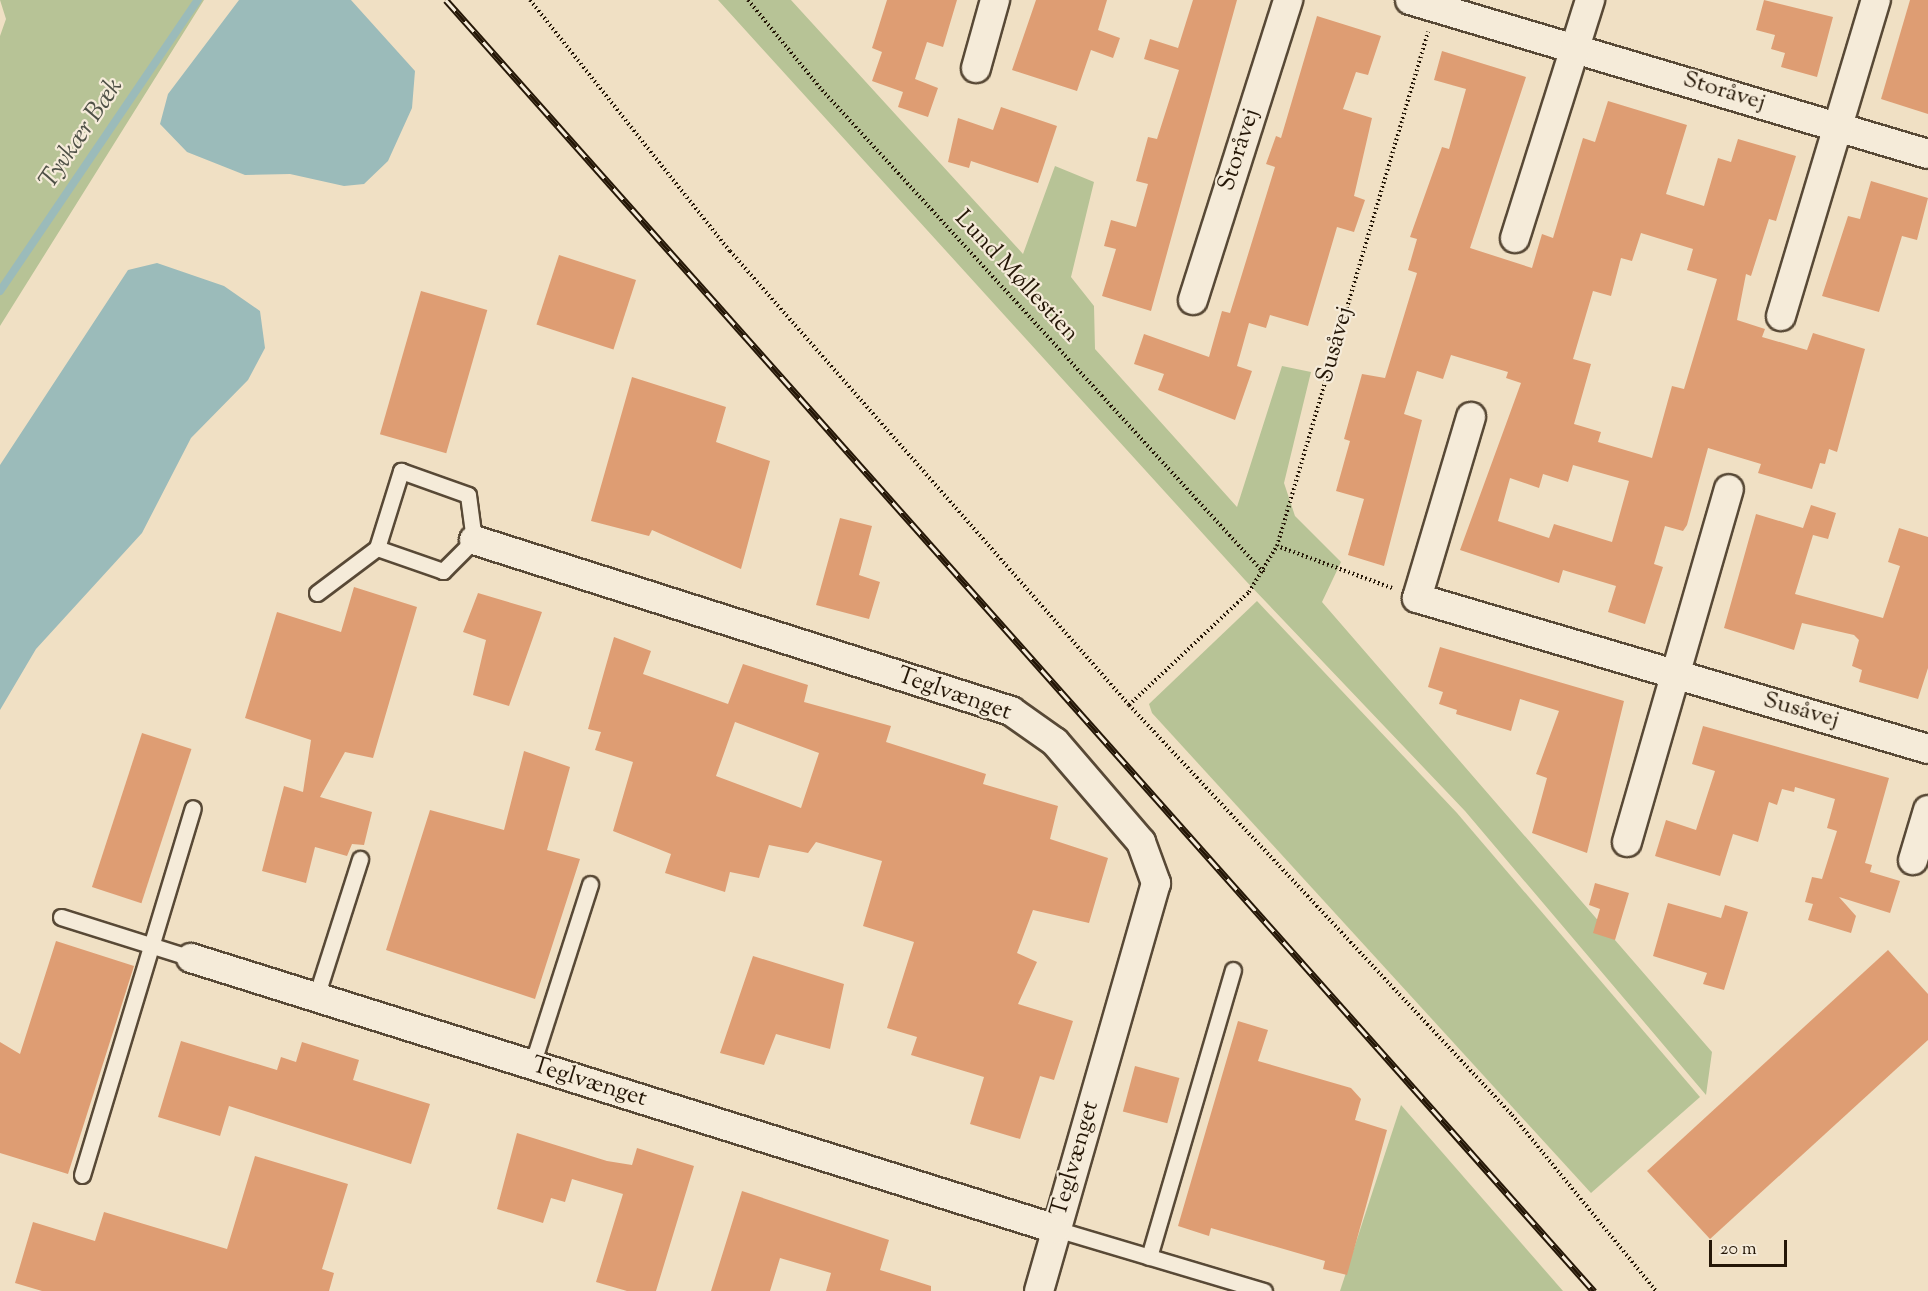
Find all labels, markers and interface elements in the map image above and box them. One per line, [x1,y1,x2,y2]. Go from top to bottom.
street label: Storåvej [1679,66,1769,118]
water label: Tyvkær Bæk [34,73,130,195]
street label: Storåvej [1213,105,1267,195]
street label: Lund Møllestien [948,205,1084,349]
street label: Susåvej [1311,304,1361,386]
street label: Teglvænget [893,662,1015,728]
street label: Susåvej [1760,686,1842,736]
street label: Teglvænget [528,1052,650,1114]
street label: Teglvænget [1046,1098,1106,1220]
scale bar [1712,1228,1790,1266]
text: 20 m [1720,1237,1757,1263]

